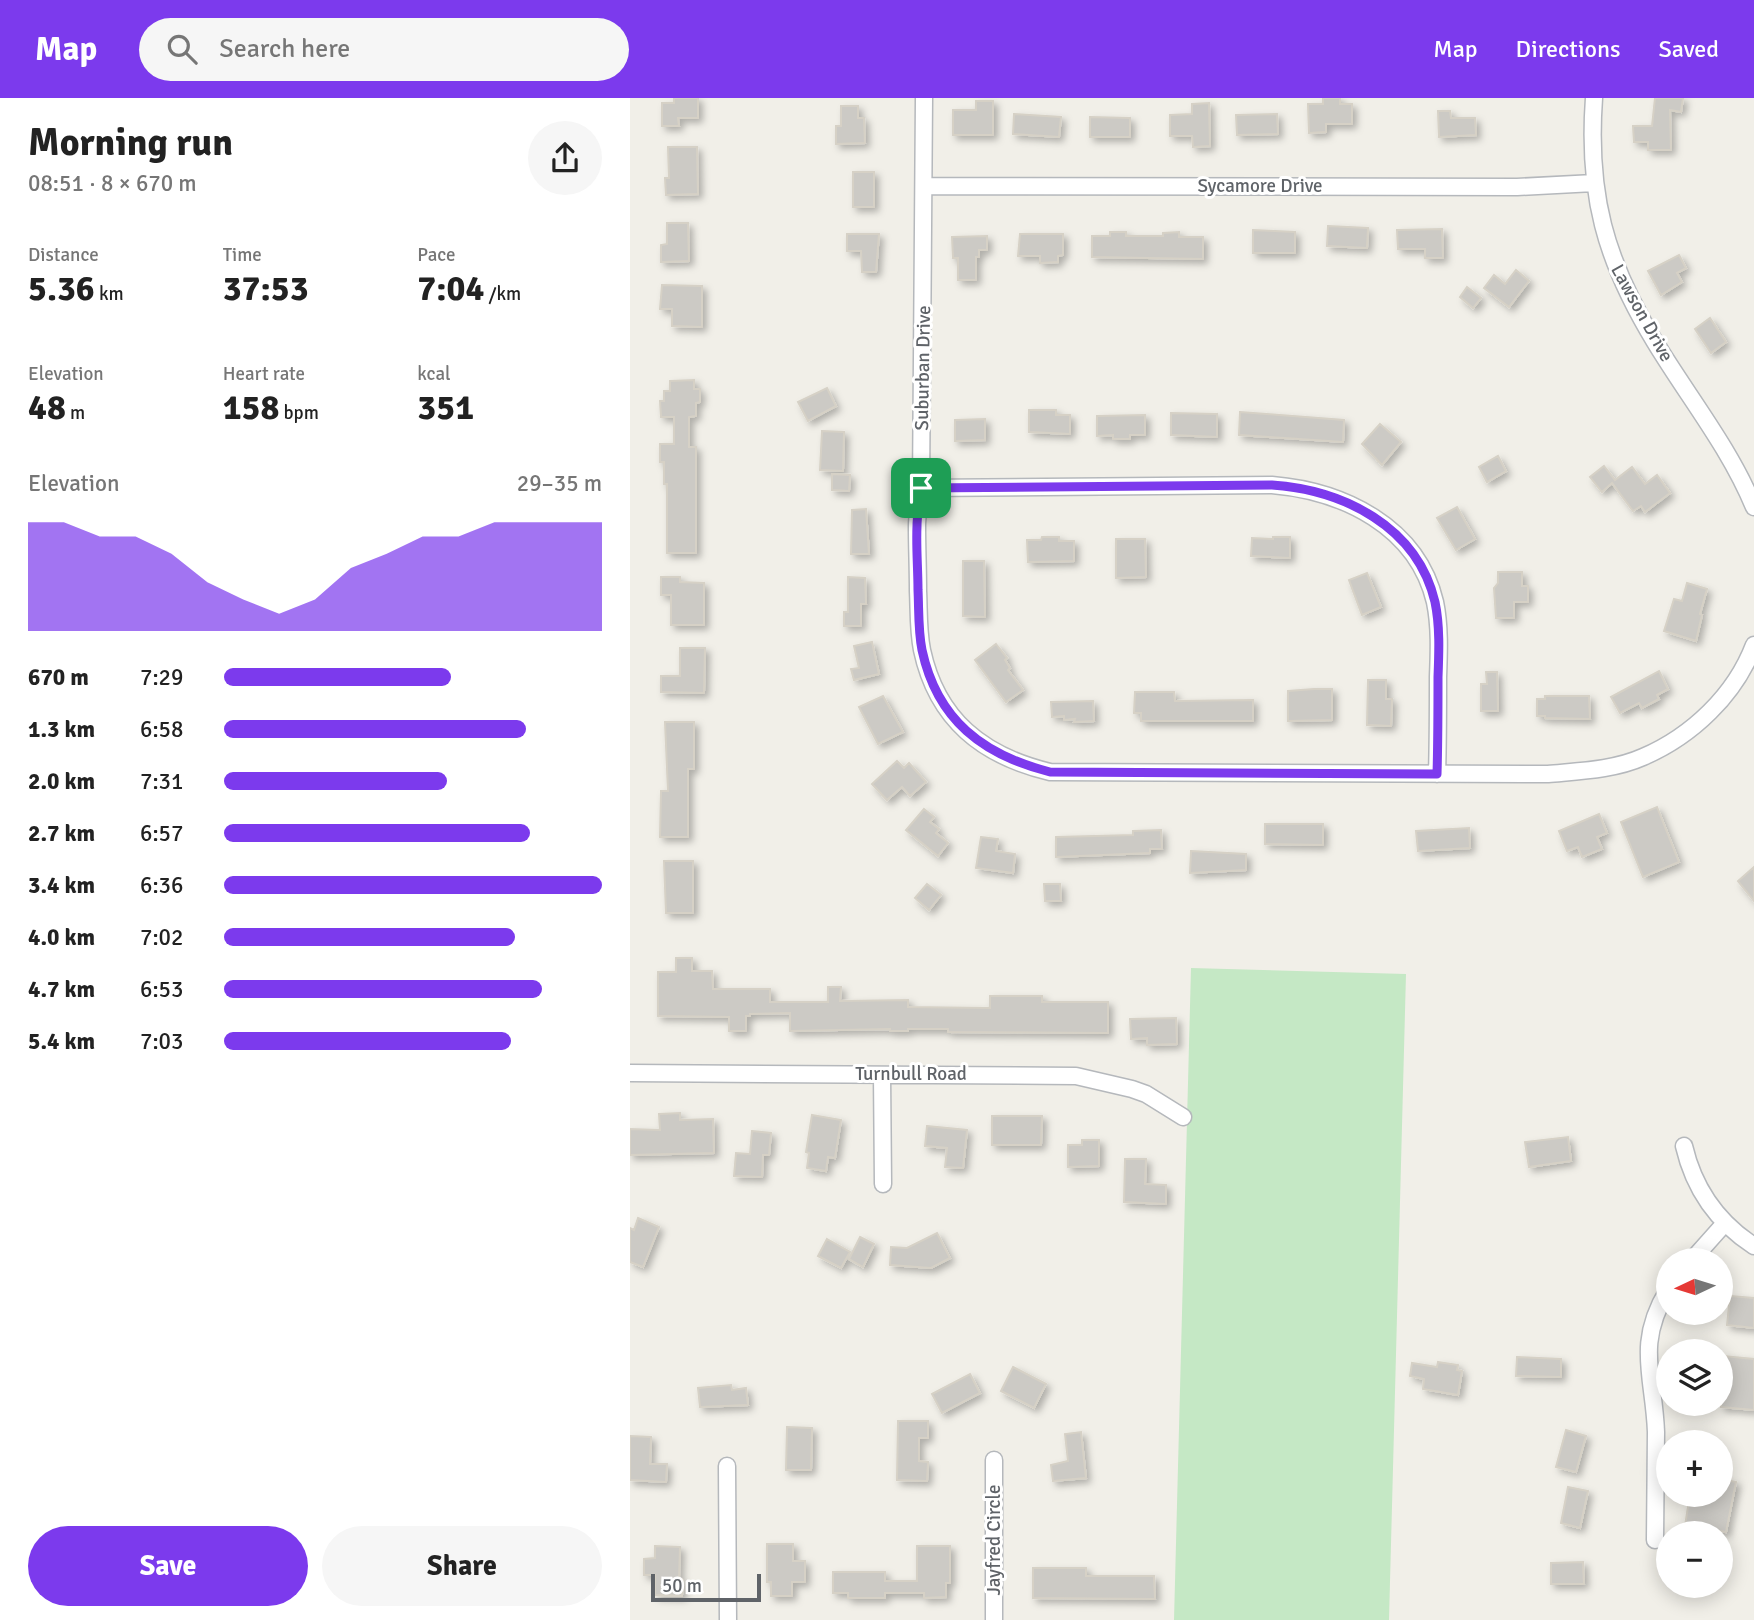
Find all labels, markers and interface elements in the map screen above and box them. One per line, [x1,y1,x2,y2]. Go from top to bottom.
search box [139,18,629,81]
text: Map [35,29,97,70]
icon: search [163,30,201,68]
text: Search here [219,33,350,65]
text: Map [1433,34,1478,64]
text: Directions [1516,34,1621,64]
text: Saved [1659,34,1719,64]
text: Morning run [28,119,233,166]
button: share [528,121,602,195]
text: 08:51 · 8 × 670 m [28,169,197,198]
street label: Sycamore Drive [1197,174,1323,198]
text: Distance [28,243,99,267]
text: Time [223,243,262,267]
text: Pace [417,243,456,267]
street label: Lawson Drive [1605,260,1679,366]
text: 5.36 [28,267,95,310]
text: 37:53 [223,267,309,310]
text: 7:04 [417,267,484,310]
text: km [95,282,124,306]
text: /km [484,282,521,306]
street label: Suburban Drive [910,305,936,431]
text: Elevation [28,362,104,386]
text: Heart rate [223,362,305,386]
text: kcal [417,362,451,386]
text: 48 [28,386,66,429]
text: 158 [223,386,279,429]
text: 351 [417,386,474,429]
text: m [66,401,85,425]
text: bpm [279,401,319,425]
pin [891,458,951,518]
text: Elevation [28,469,120,498]
text: 29–35 m [517,469,602,498]
icon: arrive [902,469,940,507]
text: 670 m [28,663,89,692]
text: 7:29 [140,663,183,692]
text: 1.3 km [28,715,95,744]
text: 6:58 [140,715,183,744]
text: 2.0 km [28,767,95,796]
text: 7:31 [140,767,183,796]
text: 2.7 km [28,819,95,848]
text: 6:57 [140,819,183,848]
text: 3.4 km [28,871,95,900]
text: 6:36 [140,871,183,900]
text: 4.0 km [28,923,95,952]
text: 7:02 [140,923,183,952]
text: 4.7 km [28,975,95,1004]
text: 6:53 [140,975,183,1004]
text: 5.4 km [28,1027,95,1056]
text: 7:03 [140,1027,183,1056]
street label: Turnbull Road [855,1062,967,1086]
north arrow [1656,1248,1732,1325]
map controls [1656,1248,1733,1598]
button: layers [1656,1339,1733,1416]
button: + [1656,1430,1733,1507]
street label: Jayfred Circle [982,1485,1006,1595]
button: − [1656,1521,1733,1598]
button: Save [28,1526,308,1606]
button: Share [322,1526,602,1606]
scale bar [651,1571,761,1603]
text: 50 m [662,1574,702,1598]

